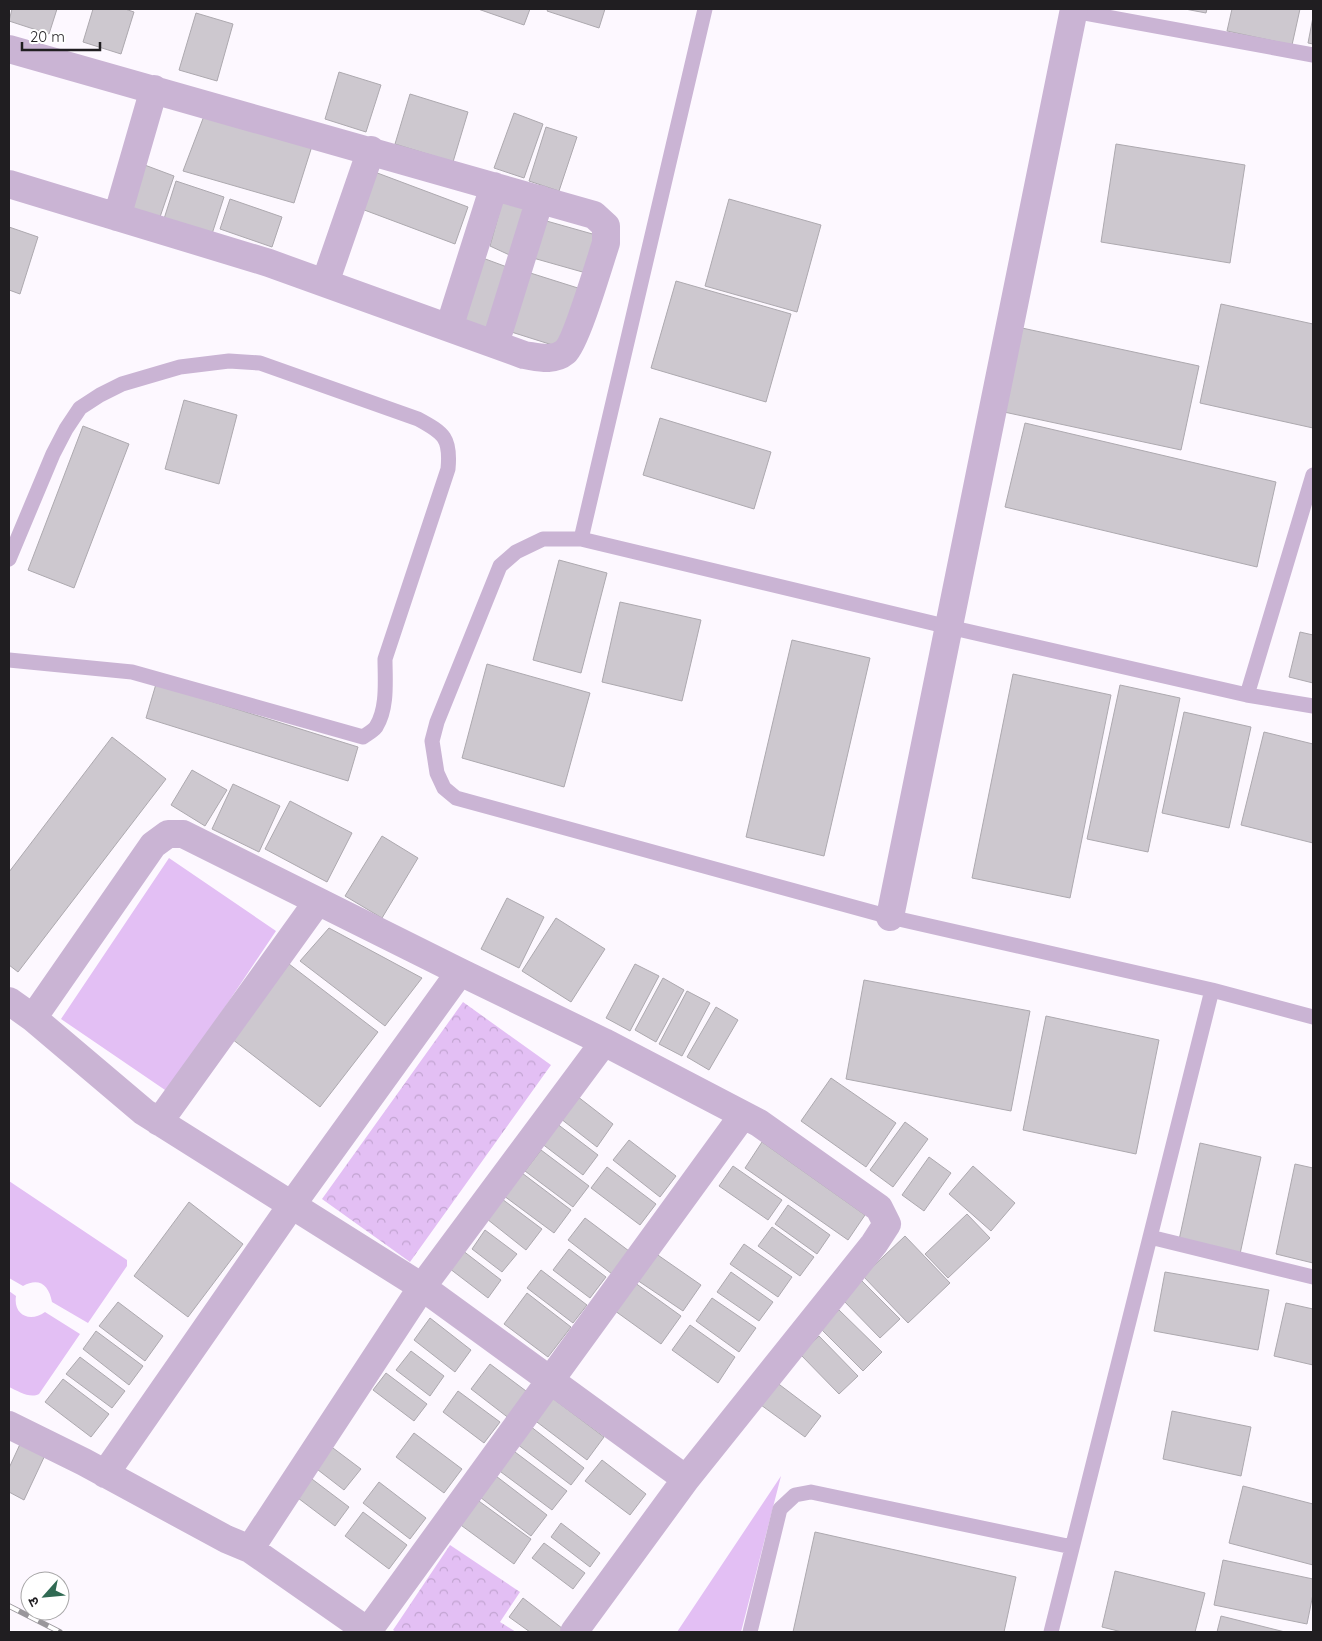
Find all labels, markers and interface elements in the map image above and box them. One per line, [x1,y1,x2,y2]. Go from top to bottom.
scale bar [22,20,100,52]
text: 20 m [30,27,65,46]
north arrow [20,1571,70,1621]
text: उ [23,1593,43,1610]

